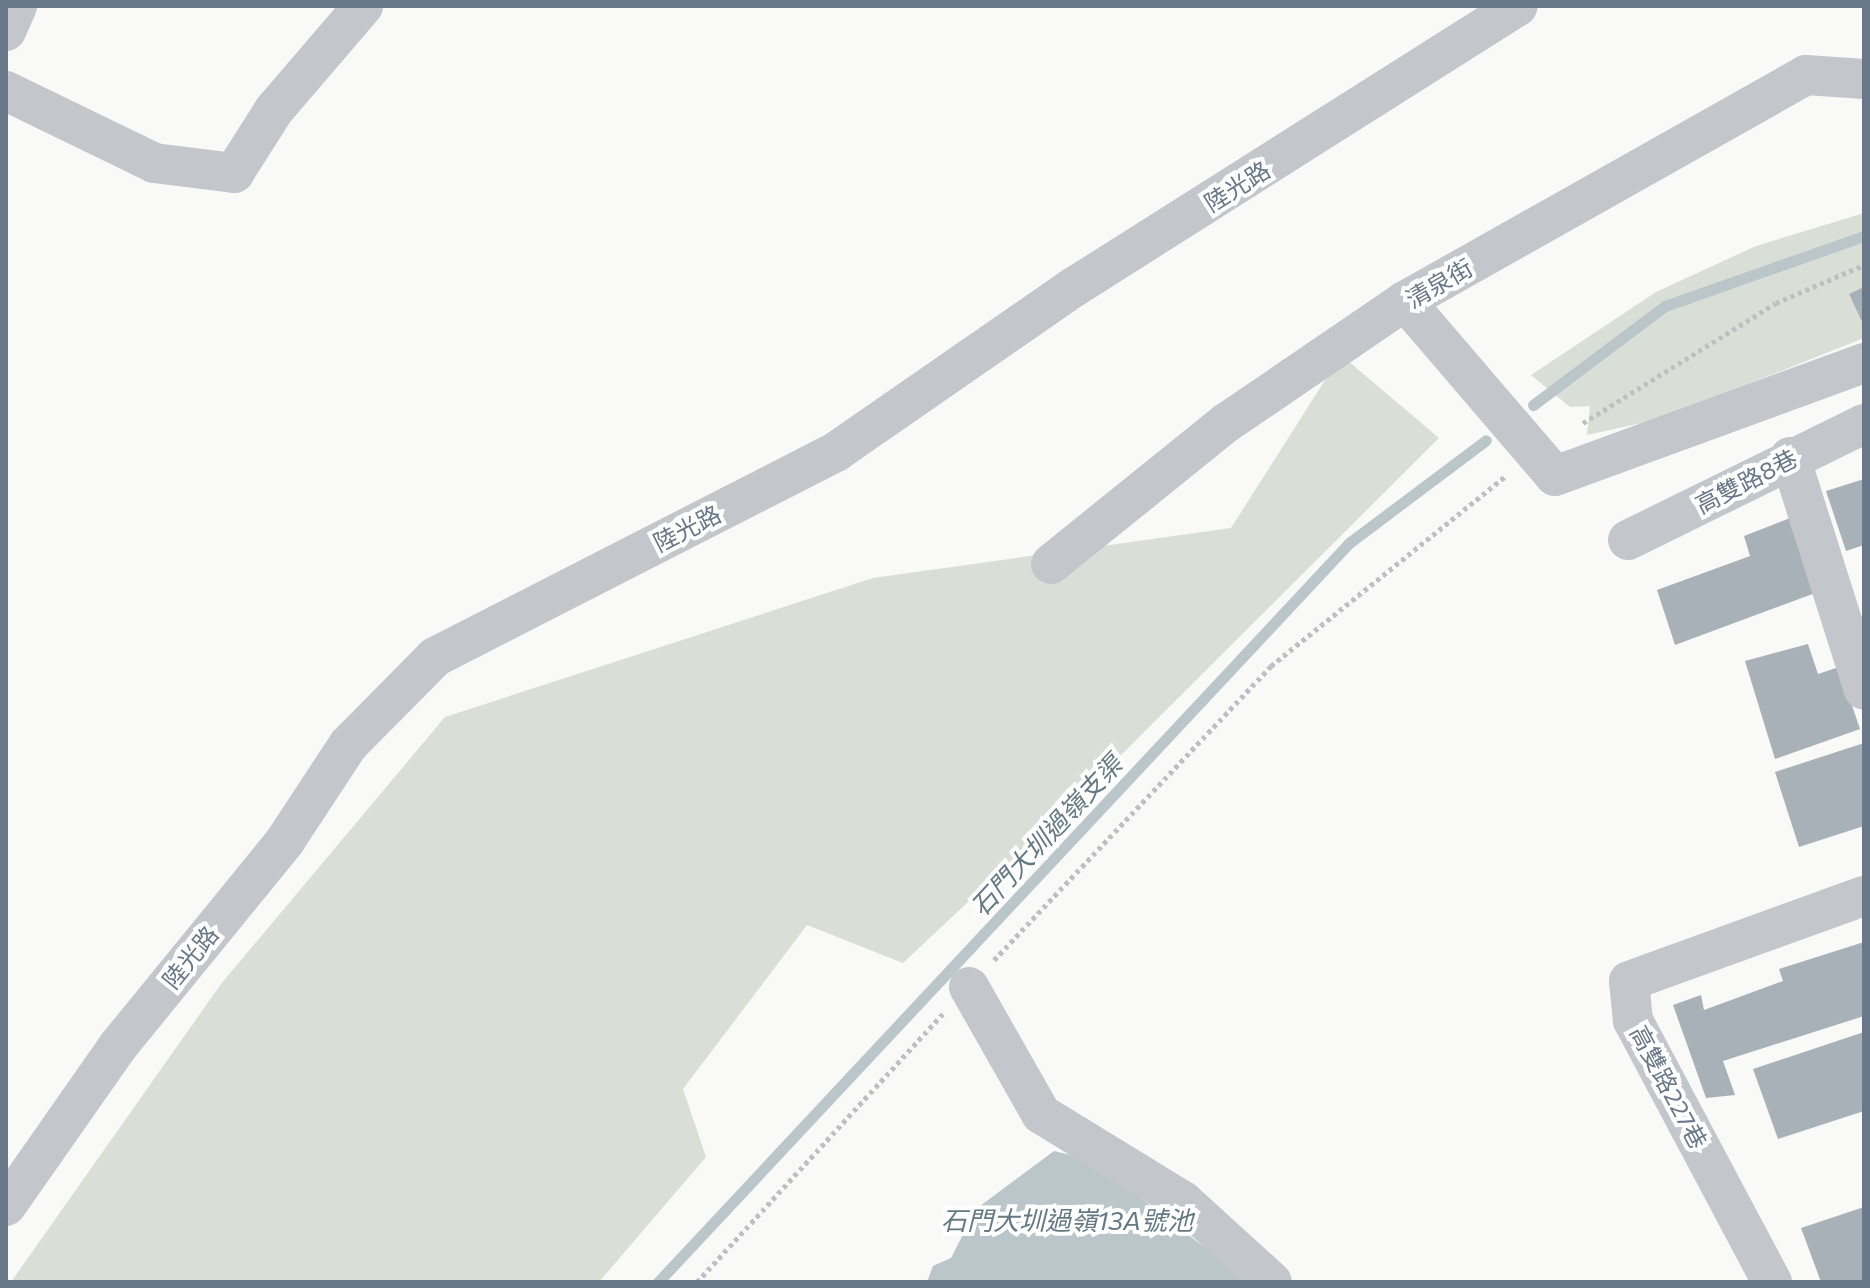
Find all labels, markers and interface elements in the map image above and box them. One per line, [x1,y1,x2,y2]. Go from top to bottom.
street label: 陸光路 [1199,155,1275,217]
street label: 清泉街 [1401,253,1477,313]
street label: 高雙路8巷 [1690,443,1802,519]
street label: 陸光路 [648,499,726,557]
water label: 石門大圳過嶺支渠 [964,748,1128,922]
street label: 陸光路 [156,920,224,994]
street label: 高雙路227巷 [1625,1021,1713,1153]
water label: 石門大圳過嶺13A號池 [941,1204,1193,1236]

